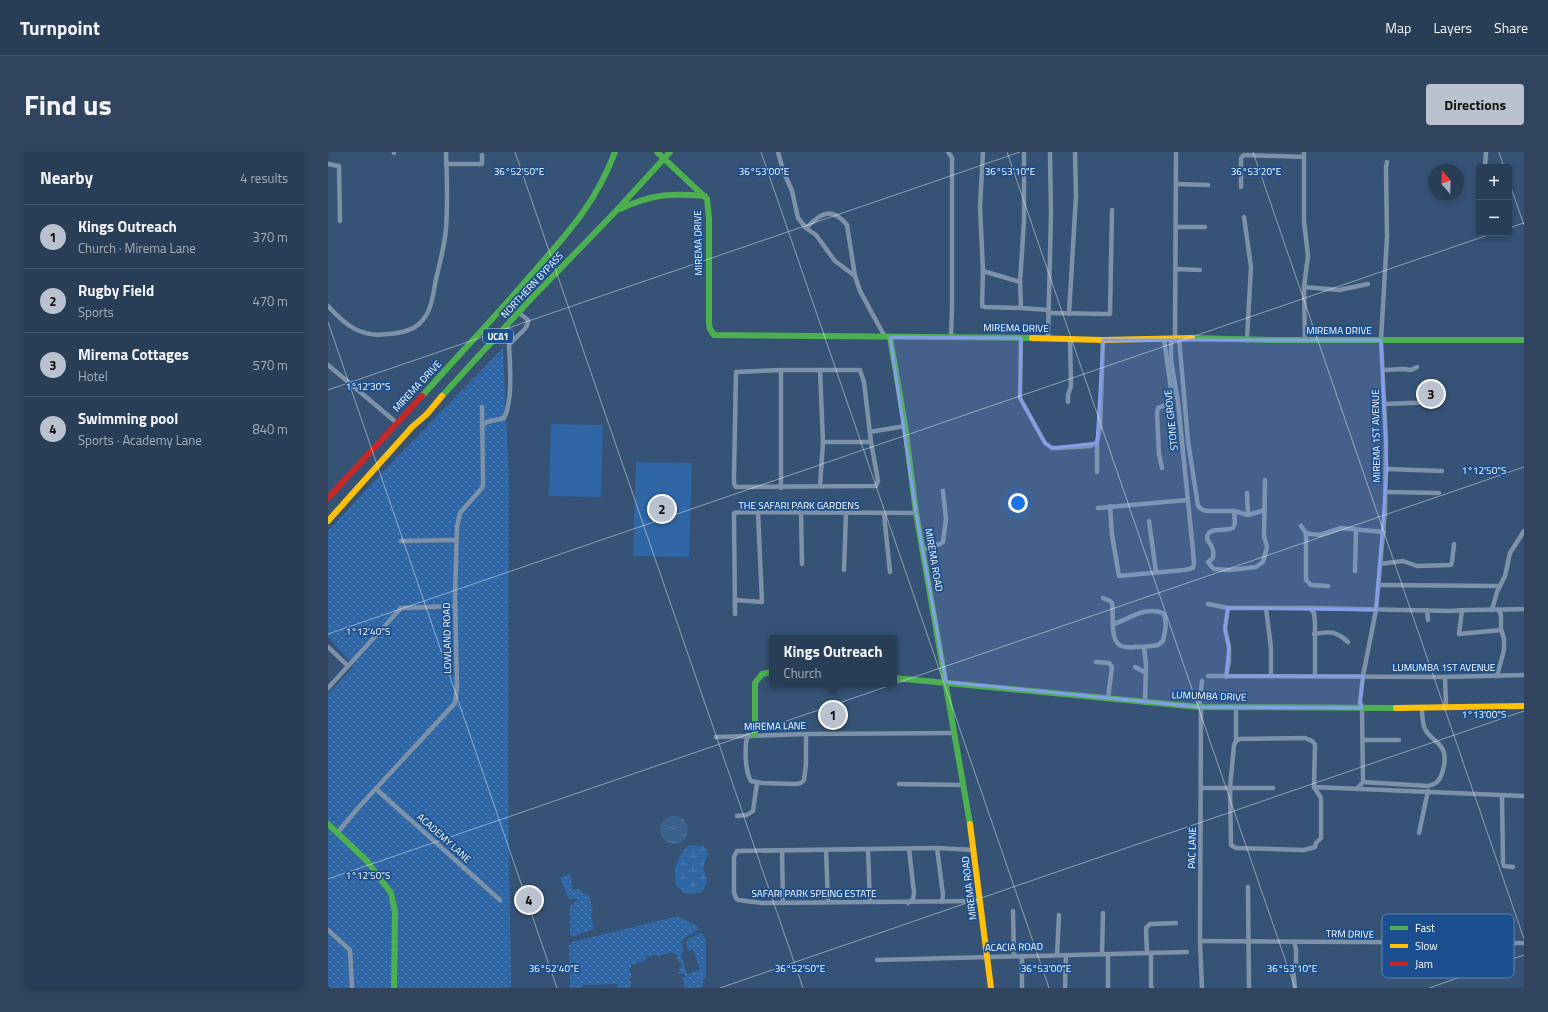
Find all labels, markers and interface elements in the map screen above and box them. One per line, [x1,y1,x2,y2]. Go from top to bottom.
text: Turnpoint [20,13,100,42]
text: Map [1385,17,1411,38]
text: Layers [1433,17,1472,38]
text: Share [1494,17,1528,38]
text: Find us [24,83,112,126]
button: Directions [1426,84,1524,125]
text: 36°52'50"E [494,164,545,179]
text: 36°53'00"E [739,164,790,179]
text: 36°53'10"E [985,164,1036,179]
text: 36°53'20"E [1231,164,1282,179]
north arrow [1428,164,1464,200]
map controls [1476,164,1512,236]
button: + [1476,164,1512,200]
text: Nearby [40,165,93,191]
text: 4 results [240,168,288,188]
button: − [1476,200,1512,236]
street label: MIREMA DRIVE [690,210,706,276]
text: Kings Outreach [78,215,177,238]
text: 1 [49,227,57,247]
text: 370 m [252,227,288,247]
text: Church · Mirema Lane [78,238,196,258]
street label: NORTHERN BYPASS [497,249,567,321]
text: Rugby Field [78,279,154,302]
text: 2 [49,291,57,311]
text: 470 m [252,291,288,311]
text: Sports [78,302,114,322]
street label: MIREMA DRIVE [983,320,1049,336]
street label: MIREMA DRIVE [1306,323,1372,338]
road number: UCA1 [483,329,513,343]
text: Mirema Cottages [78,343,189,366]
text: 3 [49,355,57,375]
text: 570 m [252,355,288,375]
street label: MIREMA DRIVE [389,357,445,415]
text: Hotel [78,366,108,386]
text: 1°12'30"S [346,379,390,394]
pin: 3 [1418,379,1444,409]
street label: STONE GROVE [1160,388,1182,451]
street label: MIREMA 1ST AVENUE [1368,389,1384,483]
text: Swimming pool [78,407,178,430]
text: 4 [49,419,57,439]
text: 840 m [252,419,288,439]
text: Sports · Academy Lane [78,430,202,450]
text: 1°12'50"S [1462,463,1506,478]
your location [1008,493,1028,513]
pin: 2 [649,494,675,524]
street label: THE SAFARI PARK GARDENS [739,498,859,513]
street label: MIREMA ROAD [921,527,947,593]
street label: LOWLAND ROAD [439,602,455,674]
text: 1°12'40"S [346,624,390,639]
popup [769,635,897,687]
text: Kings Outreach [784,640,882,663]
street label: LUMUMBA 1ST AVENUE [1393,660,1496,675]
text: Church [784,663,822,683]
street label: LUMUMBA DRIVE [1171,687,1247,705]
pin: 1 [820,700,846,730]
text: 1°13'00"S [1462,707,1506,722]
street label: MIREMA LANE [744,718,807,734]
street label: ACADEMY LANE [414,810,475,867]
street label: PAC LANE [1184,826,1200,869]
street label: MIREMA ROAD [958,855,980,921]
text: 1°12'50"S [346,868,390,883]
pin: 4 [516,885,542,915]
street label: SAFARI PARK SPEING ESTATE [751,886,877,901]
legend [1382,914,1514,978]
text: Fast [1415,920,1435,936]
street label: TRM DRIVE [1326,926,1375,942]
text: Slow [1415,938,1438,954]
street label: ACACIA ROAD [985,939,1043,955]
text: Jam [1415,956,1433,972]
text: 36°52'40"E [529,961,580,976]
text: 36°52'50"E [775,961,826,976]
text: 36°53'00"E [1021,961,1072,976]
text: 36°53'10"E [1267,961,1318,976]

